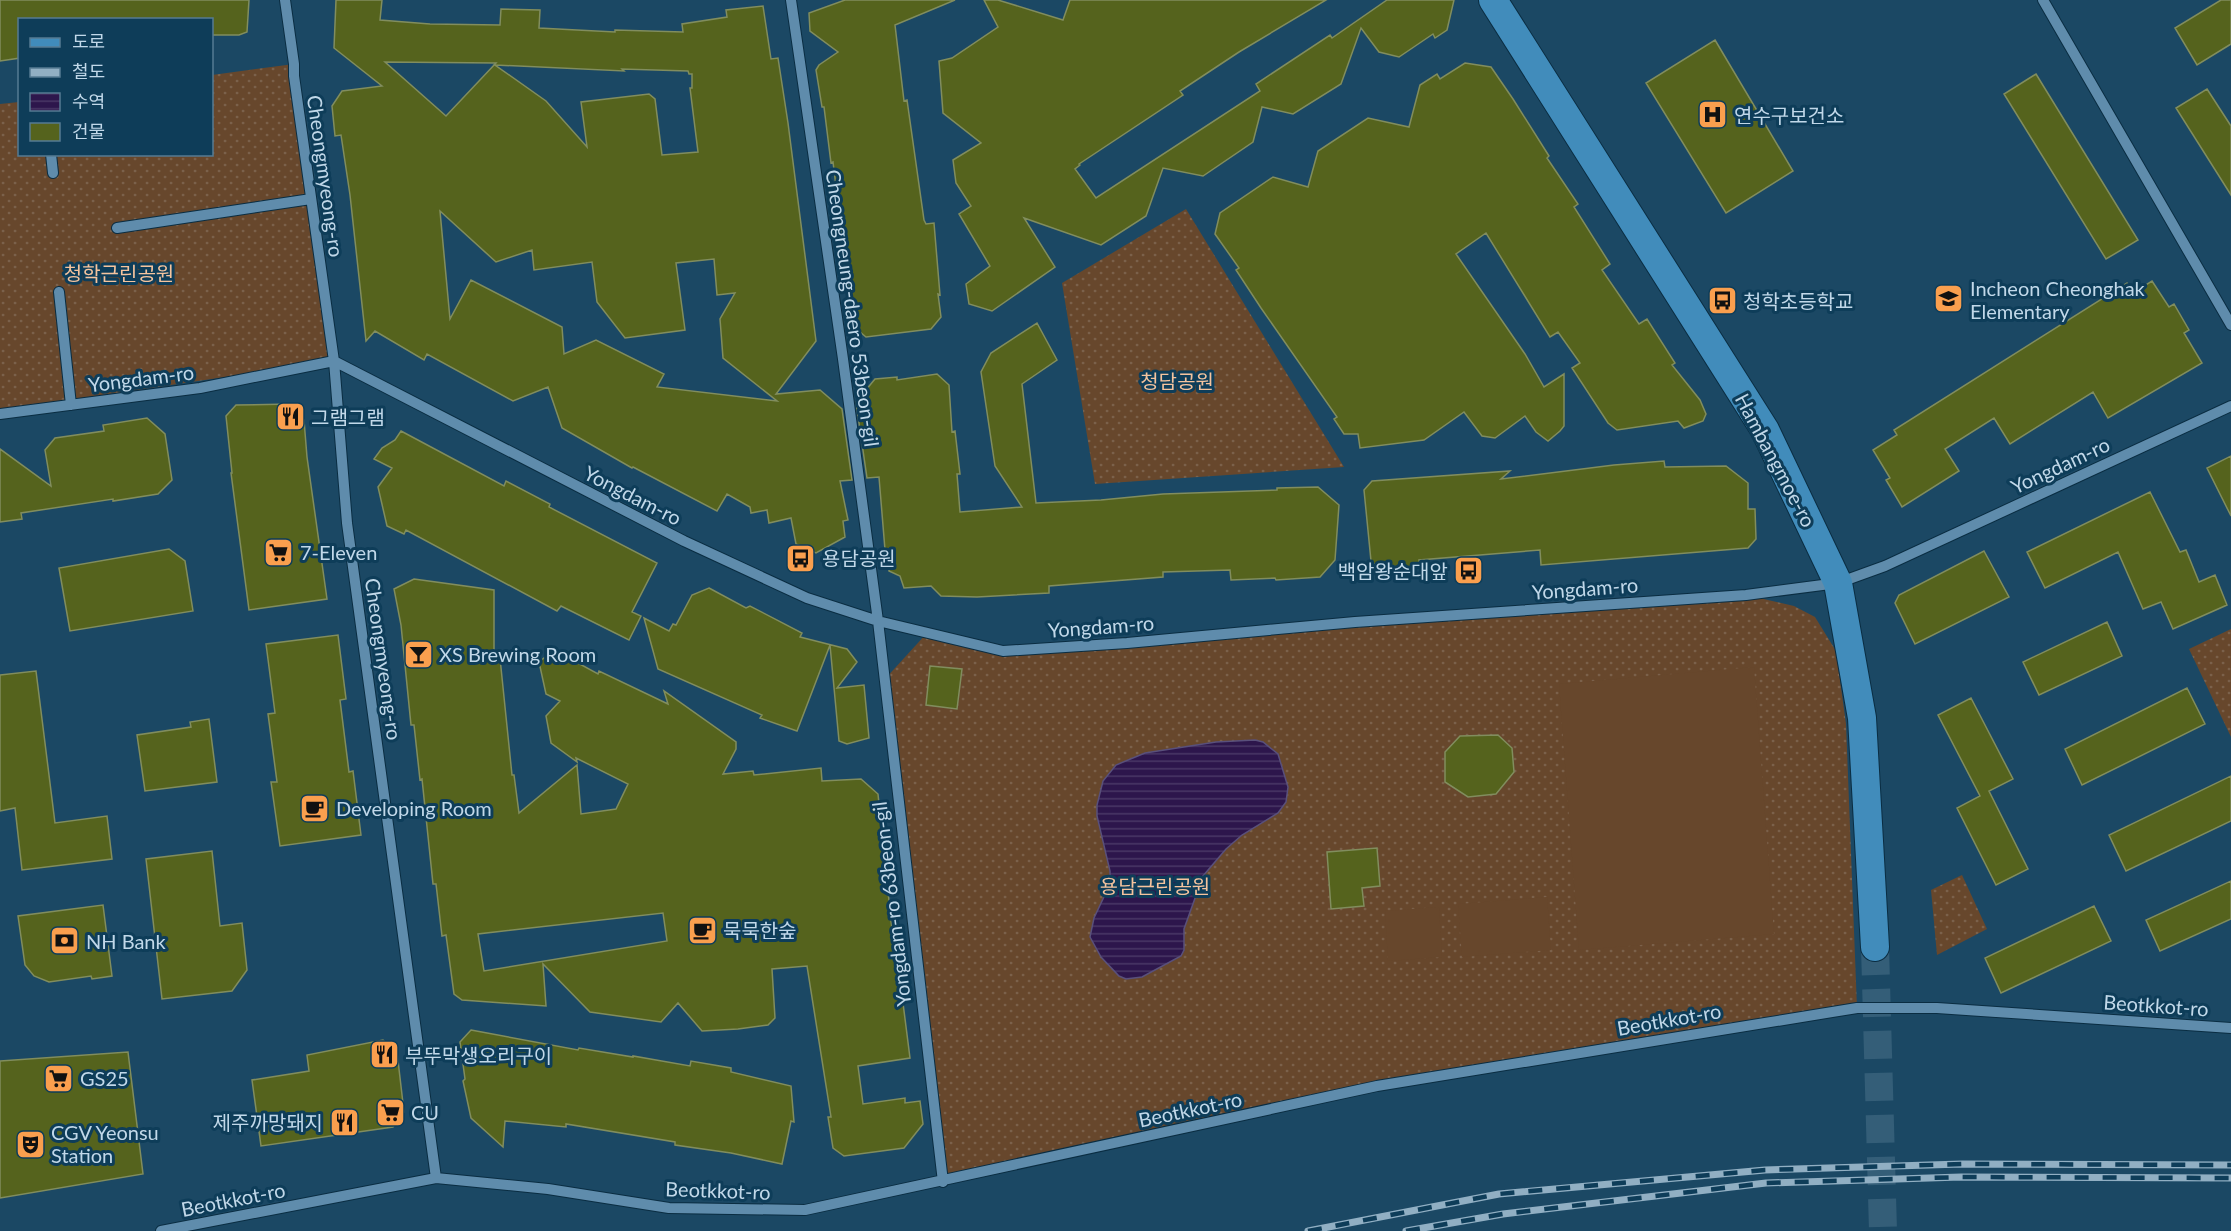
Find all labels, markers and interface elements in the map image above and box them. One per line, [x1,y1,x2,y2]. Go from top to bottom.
legend [18,18,213,156]
text: 도로 [72,30,105,52]
text: 철도 [72,60,105,82]
text: 수역 [72,90,105,112]
street label: Cheongmyeong-ro [303,93,349,259]
hospital icon: 연수구보건소 [1697,99,1729,131]
place label: 연수구보건소 [1734,103,1844,127]
text: 건물 [72,120,105,142]
street label: Cheongneung-daero 53beon-gil [822,168,884,448]
park label: 청학근린공원 [64,261,174,285]
place label: Incheon Cheonghak Elementary [1970,276,2146,323]
school or university icon: Incheon Cheonghak Elementary [1933,283,1965,315]
bus stop icon: 청학초등학교 [1706,285,1738,317]
place label: 청학초등학교 [1743,289,1853,313]
street label: Yongdam-ro [87,360,195,396]
park label: 청담공원 [1140,369,1214,393]
street label: Hambangmoe-ro [1731,389,1821,531]
restaurant icon: 그램그램 [274,401,306,433]
place label: 그램그램 [311,405,385,429]
street label: Yongdam-ro [2007,432,2113,498]
street label: Yongdam-ro [580,460,686,530]
supermarket icon: 7-Eleven [263,536,295,568]
place label: 7-Eleven [300,540,377,564]
bus stop icon: 용담공원 [785,542,817,574]
place label: 용담공원 [822,546,896,570]
bus stop icon: 백암왕순대앞 [1453,555,1485,587]
place label: 백암왕순대앞 [1338,559,1448,583]
street label: Yongdam-ro [1531,572,1639,604]
street label: Cheongmyeong-ro [361,576,407,742]
street label: Yongdam-ro [1047,610,1155,642]
bar icon: XS Brewing Room [402,638,434,670]
place label: XS Brewing Room [439,642,596,666]
cafe icon: Developing Room [299,792,331,824]
place label: Developing Room [336,796,492,820]
street label: Yongdam-ro 63beon-gil [867,800,915,1008]
park label: 용담근린공원 [1100,874,1210,898]
cafe icon: 묵묵한숲 [686,914,718,946]
place label: 묵묵한숲 [723,918,797,942]
bank icon: NH Bank [49,925,81,957]
place label: NH Bank [86,929,167,953]
street label: Beotkkot-ro [2103,989,2209,1021]
street label: Beotkkot-ro [1615,998,1723,1040]
restaurant icon: 부뚜막생오리구이 [368,1039,400,1071]
place label: 부뚜막생오리구이 [405,1043,552,1067]
supermarket icon: GS25 [43,1062,75,1094]
place label: GS25 [80,1066,129,1090]
street label: Beotkkot-ro [1136,1086,1244,1132]
supermarket icon: CU [374,1096,406,1128]
place label: CU [411,1100,439,1124]
restaurant icon: 제주까망돼지 [328,1106,360,1138]
place label: 제주까망돼지 [213,1110,323,1134]
place label: CGV Yeonsu Station [51,1120,159,1167]
theatre icon: CGV Yeonsu Station [14,1128,46,1160]
street label: Beotkkot-ro [665,1176,771,1204]
street label: Beotkkot-ro [179,1177,287,1221]

